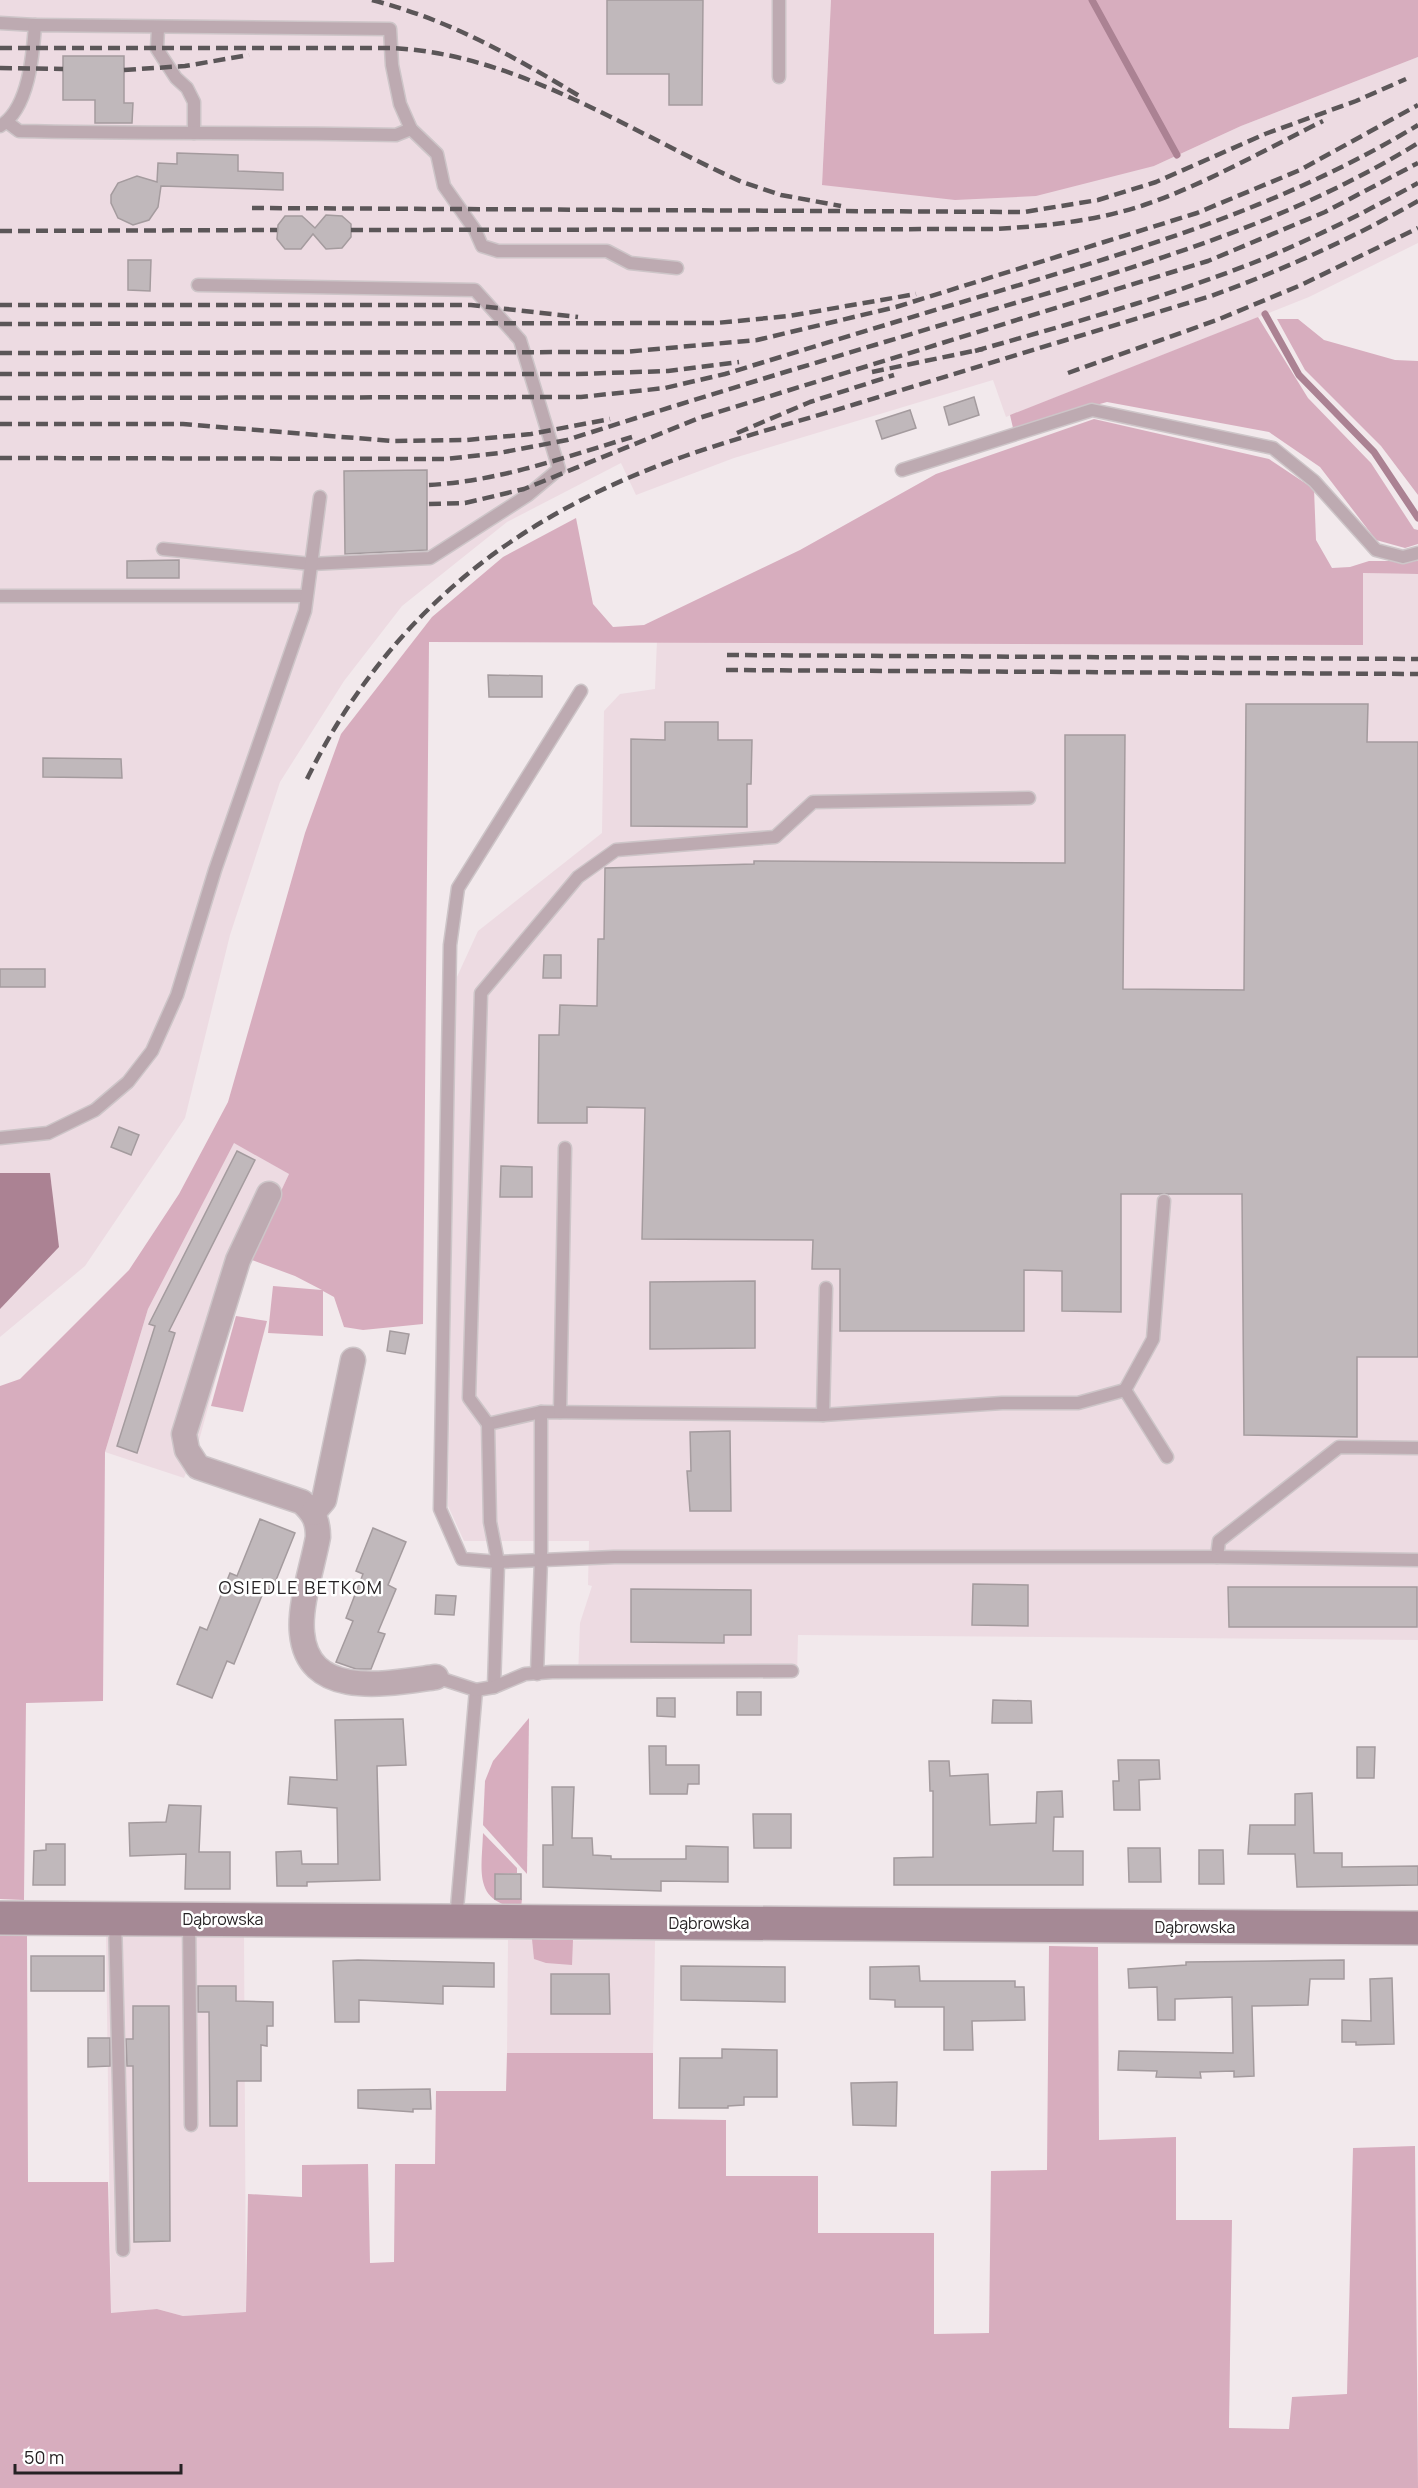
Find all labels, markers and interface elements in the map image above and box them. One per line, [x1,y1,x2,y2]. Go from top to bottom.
district label: OSIEDLE BETKOM [219,1575,384,1599]
street label: Dąbrowska [182,1908,264,1930]
street label: Dąbrowska [668,1912,750,1934]
street label: Dąbrowska [1154,1916,1236,1938]
scale bar [15,2437,182,2475]
text: 50 m [24,2445,64,2469]

